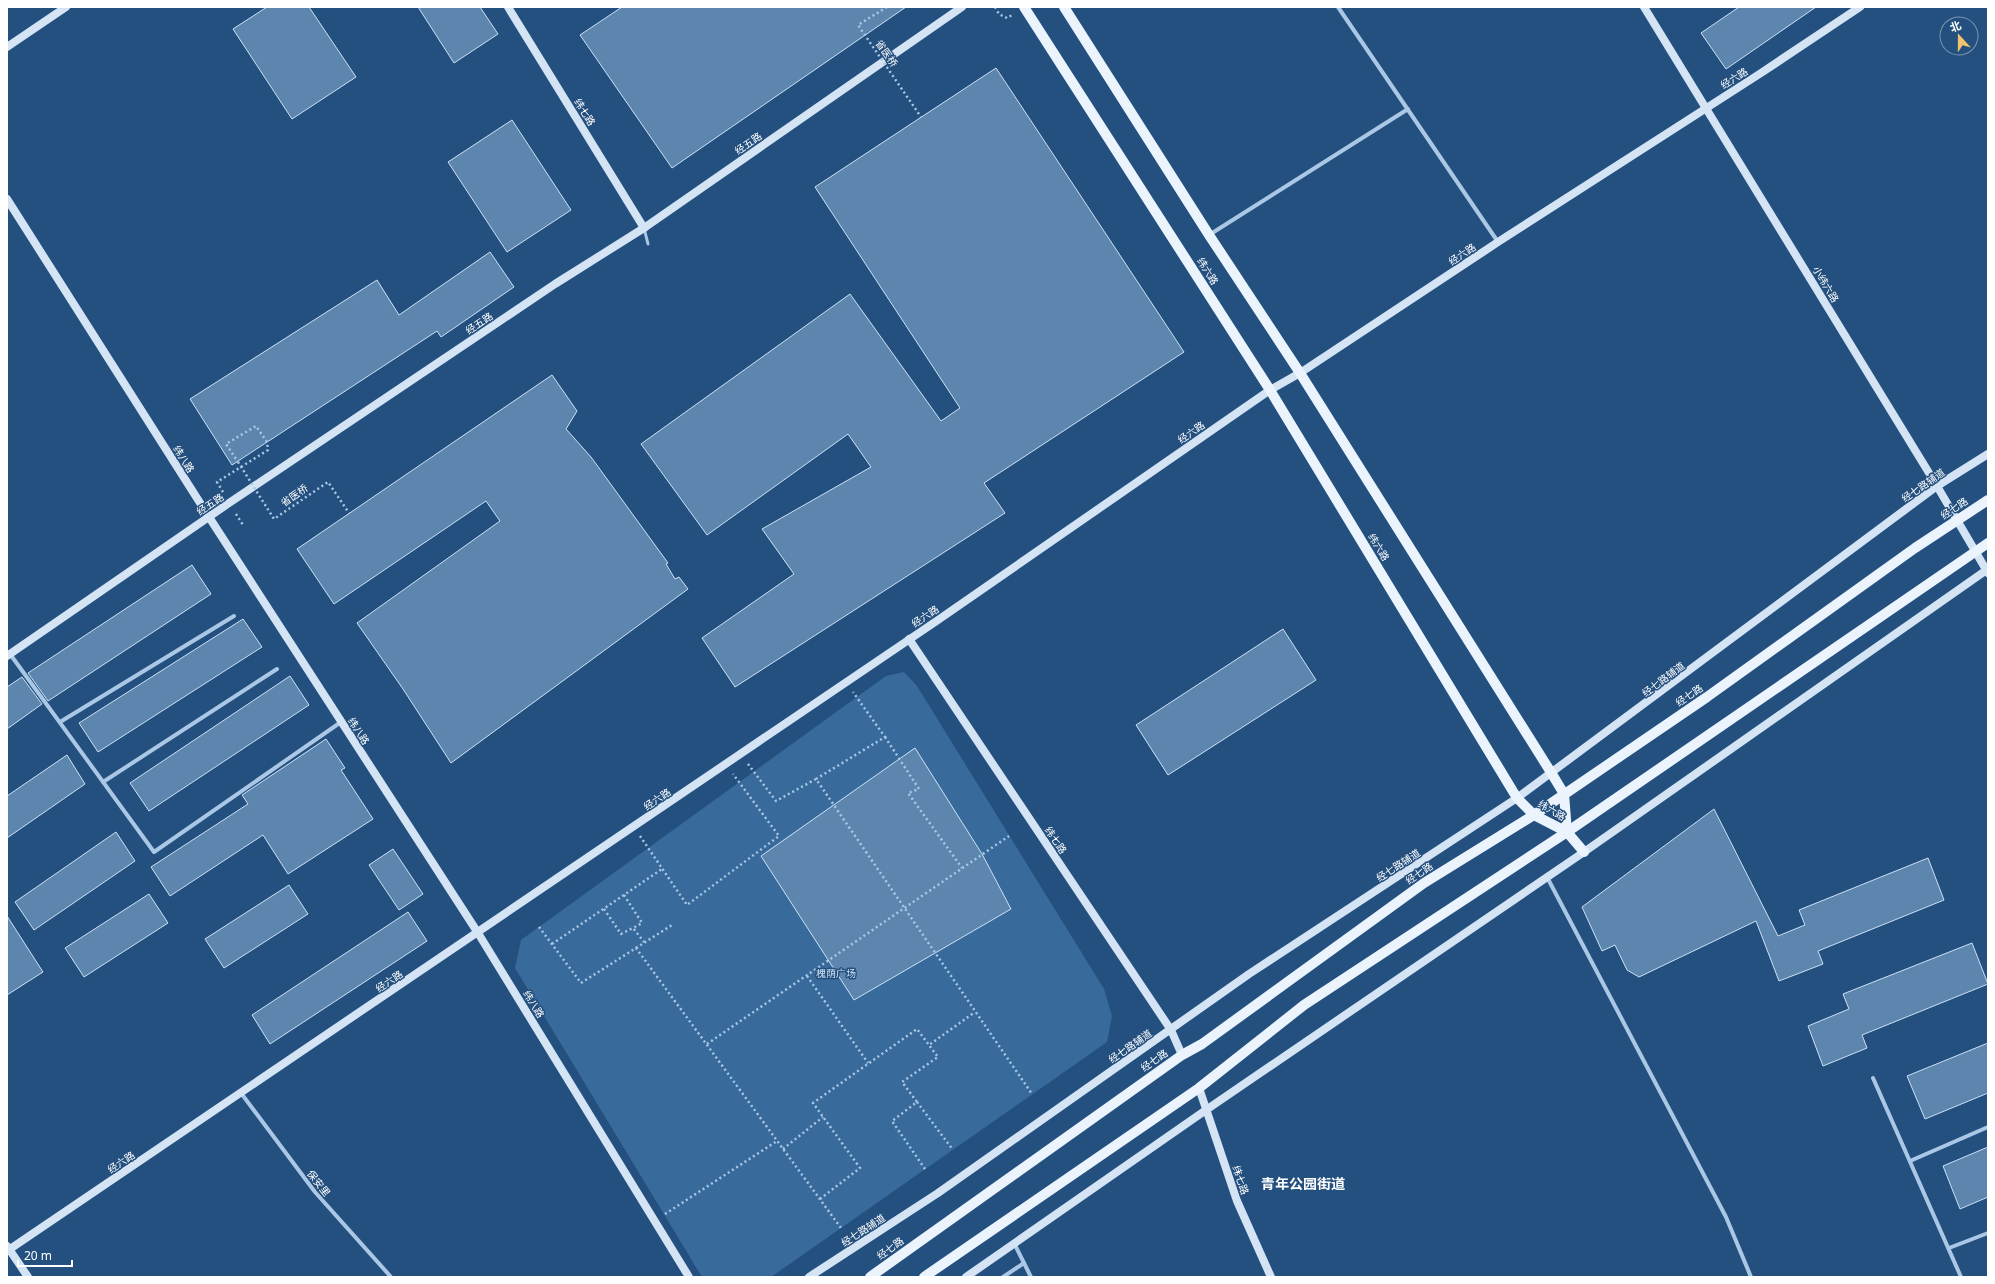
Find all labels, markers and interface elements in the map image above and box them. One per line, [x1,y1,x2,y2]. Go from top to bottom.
north arrow [1939,16,1979,56]
text: 北 [1947,17,1963,35]
street label: 省医桥 [873,37,901,69]
street label: 经六路 [1718,64,1750,92]
street label: 纬七路 [571,96,599,128]
street label: 经五路 [732,129,764,157]
street label: 经六路 [1446,240,1478,268]
street label: 纬六路 [1194,255,1222,287]
street label: 小纬六路 [1810,263,1842,305]
street label: 经五路 [463,309,495,337]
street label: 经六路 [1175,418,1207,446]
street label: 纬八路 [170,443,198,475]
street label: 经七路辅道 [1899,465,1947,505]
street label: 省医桥 [278,481,310,509]
street label: 经五路 [194,490,226,518]
street label: 经七路 [1938,494,1970,522]
street label: 纬六路 [1365,531,1393,563]
street label: 经六路 [909,602,941,630]
street label: 经七路辅道 [1639,658,1687,700]
street label: 经七路 [1673,681,1705,709]
street label: 纬八路 [345,715,373,747]
street label: 经六路 [641,785,673,813]
street label: 纬六路 [1536,796,1568,824]
street label: 纬七路 [1042,824,1070,856]
street label: 经七路辅道 [1374,846,1422,884]
street label: 经七路 [1403,860,1435,886]
park label: 槐荫广场 [816,966,856,980]
street label: 经六路 [373,967,405,995]
street label: 纬八路 [520,988,548,1020]
street label: 经七路辅道 [1106,1027,1154,1065]
street label: 经七路 [1138,1046,1170,1074]
street label: 经六路 [105,1148,137,1176]
street label: 纬七路 [1229,1164,1253,1196]
street label: 保安里 [304,1167,334,1199]
district label: 青年公园街道 [1261,1174,1345,1193]
street label: 经七路辅道 [838,1211,888,1249]
street label: 经七路 [874,1234,906,1262]
scale bar [18,1242,72,1268]
text: 20 m [24,1247,52,1264]

